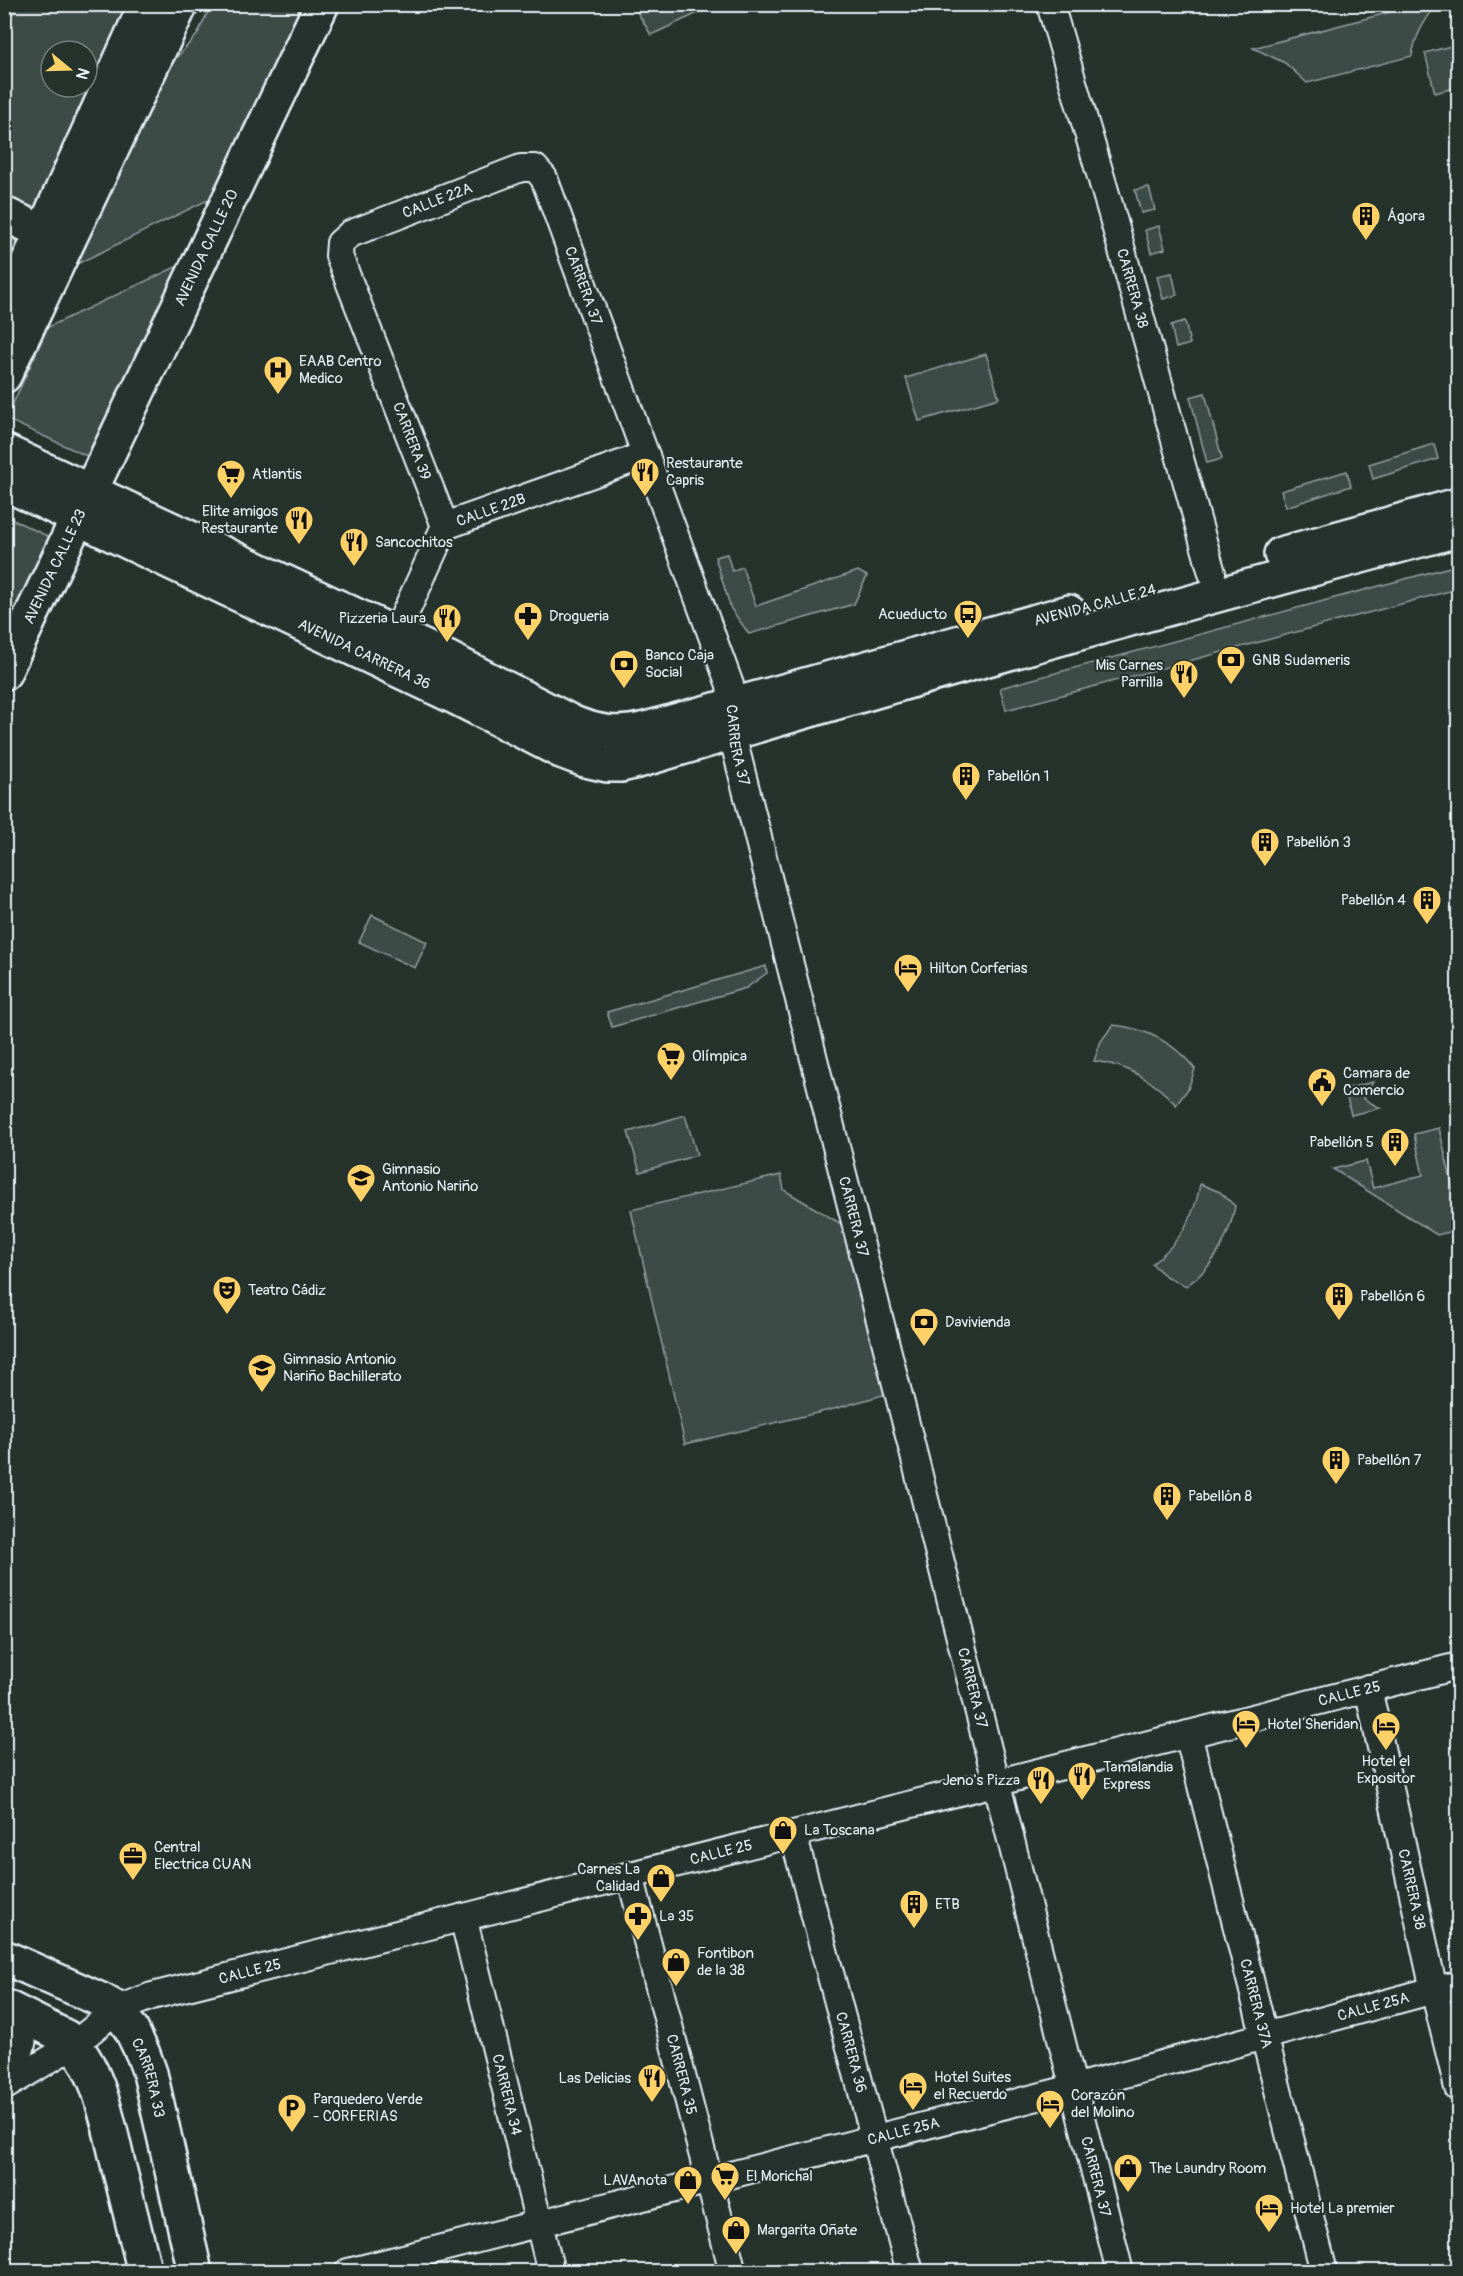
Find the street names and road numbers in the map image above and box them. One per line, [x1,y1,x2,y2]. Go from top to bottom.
street label: CALLE 22A [400,179,475,223]
street label: AVENIDA CALLE 20 [171,186,243,309]
street label: CARRERA 37 [560,244,606,328]
street label: CARRERA 38 [1112,246,1152,331]
street label: CARRERA 39 [388,400,435,483]
street label: CALLE 22B [454,489,528,531]
street label: AVENIDA CALLE 23 [20,506,91,627]
street label: AVENIDA CALLE 24 [1032,580,1159,631]
street label: AVENIDA CARRERA 36 [295,615,434,694]
street label: CARRERA 37 [722,704,754,788]
street label: CARRERA 37 [834,1175,873,1259]
street label: CARRERA 37 [953,1646,991,1730]
street label: CALLE 25 [1316,1677,1383,1711]
street label: CALLE 25 [688,1836,754,1870]
street label: CARRERA 38 [1393,1847,1430,1932]
street label: CALLE 25 [217,1955,283,1989]
street label: CARRERA 37A [1235,1957,1276,2051]
street label: CALLE 25A [1335,1988,1411,2026]
street label: CARRERA 36 [831,2010,871,2095]
street label: CARRERA 35 [662,2032,701,2117]
street label: CARRERA 33 [127,2035,169,2120]
street label: CARRERA 34 [487,2052,526,2138]
street label: CALLE 25A [866,2113,942,2150]
street label: CARRERA 37 [1076,2135,1115,2219]

